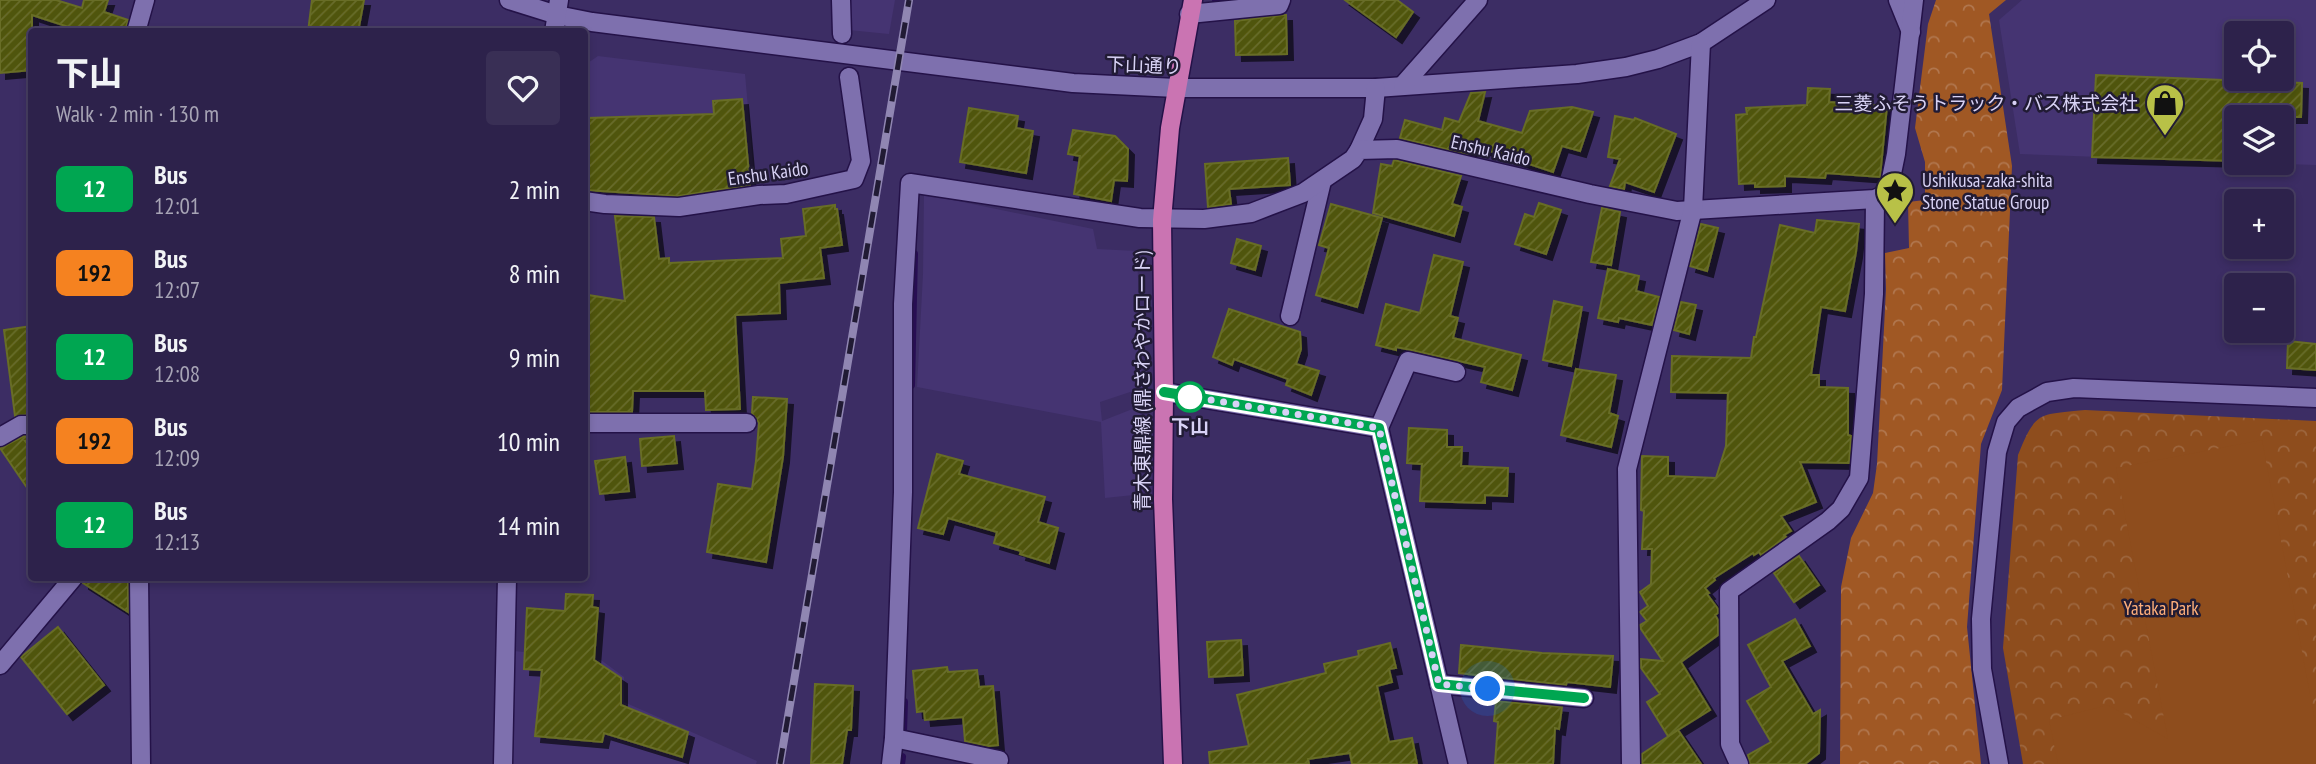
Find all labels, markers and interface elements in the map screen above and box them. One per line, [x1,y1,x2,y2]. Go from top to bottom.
map controls [2224,21,2294,343]
button: locate [2224,21,2294,91]
text: 下山 [56,51,122,94]
button: heart [486,51,560,125]
street label: 下山通り [1106,52,1182,78]
shop icon: 三菱ふそうトラック・バス株式会社 [2144,82,2186,137]
place label: 三菱ふそうトラック・バス株式会社 [1834,91,2138,115]
text: Walk · 2 min · 130 m [56,99,219,128]
button: layers [2224,105,2294,175]
street label: Enshu Kaido [1449,129,1533,171]
street label: Enshu Kaido [726,156,810,190]
text: Bus [154,158,187,191]
place label: Ushikusa-zaka-shita Stone Statue Group [1922,168,2053,214]
place icon: Ushikusa-zaka-shita Stone Statue Group [1874,170,1916,225]
text: 12 [83,173,106,204]
text: 2 min [509,173,560,206]
button: + [2224,189,2294,259]
text: 12:01 [154,191,200,220]
text: Bus [154,242,187,275]
street label: 青木東鼎線 (鼎さわやかロード) [1130,250,1154,511]
text: 192 [77,257,112,288]
text: 8 min [509,257,560,290]
button: − [2224,273,2294,343]
text: 12:07 [154,275,200,304]
text: Bus [154,326,187,359]
text: 12 [83,341,106,372]
text: 9 min [509,341,560,374]
text: 12:08 [154,359,200,388]
marker: 下山 [1175,382,1205,412]
text: Bus [154,410,187,443]
place label: 下山 [1171,414,1209,438]
text: 192 [77,425,112,456]
text: 10 min [497,425,560,458]
text: 12:09 [154,443,200,472]
text: Bus [154,494,187,527]
text: 12 [83,509,106,540]
text: 14 min [497,509,560,542]
text: 12:13 [154,527,200,556]
park label: Yataka Park [2123,596,2199,620]
your location [1470,671,1505,706]

